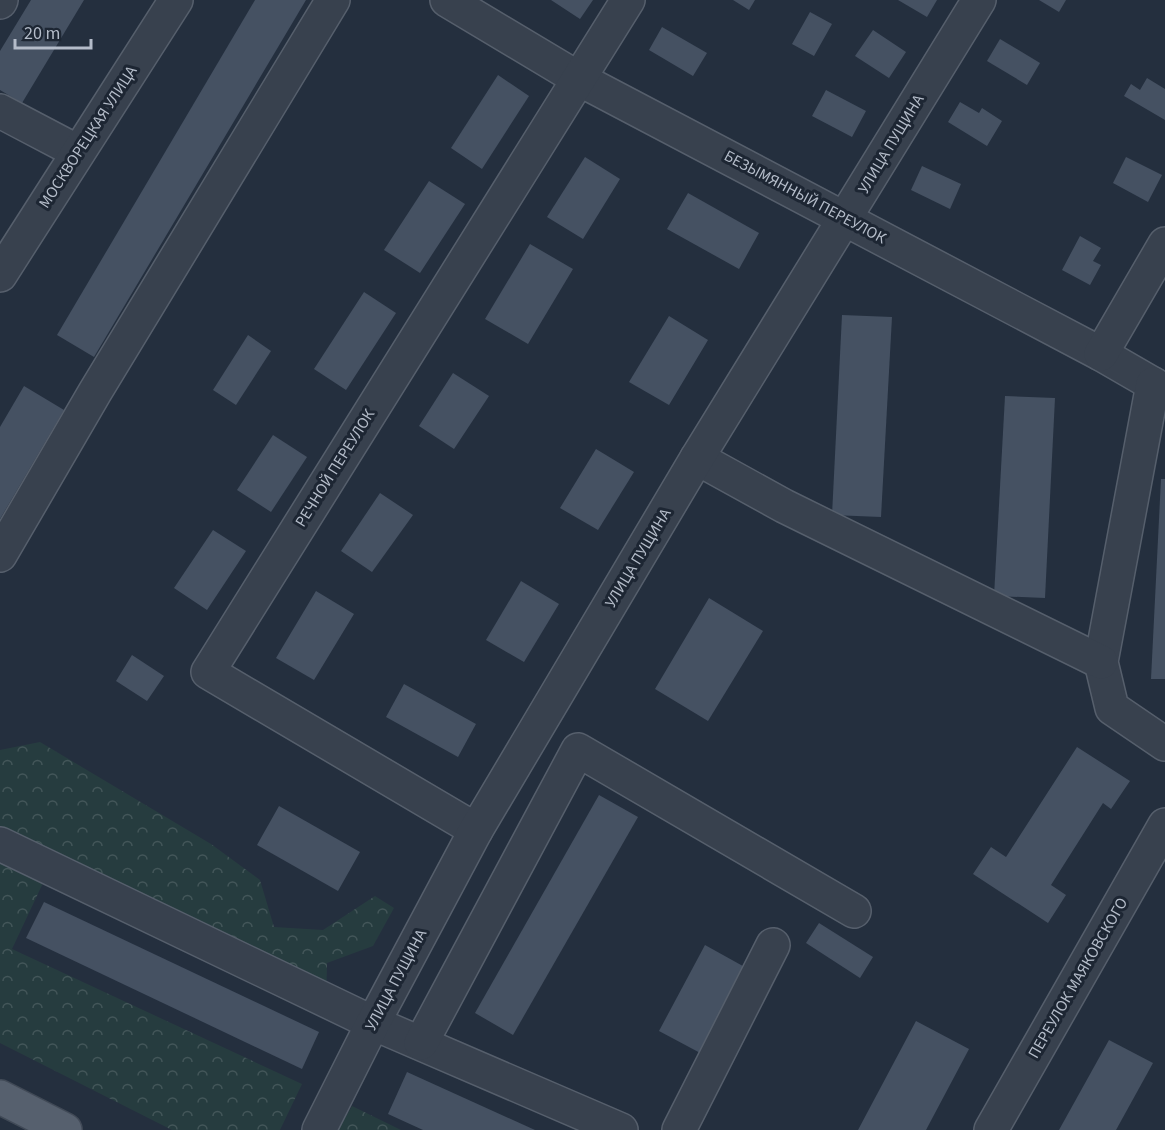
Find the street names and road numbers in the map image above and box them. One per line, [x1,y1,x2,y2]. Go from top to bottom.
street label: МОСКВОРЕЦКАЯ УЛИЦА [34,61,142,212]
street label: УЛИЦА ПУЩИНА [853,90,929,198]
street label: БЕЗЫМЯННЫЙ ПЕРЕУЛОК [720,145,891,249]
street label: РЕЧНОЙ ПЕРЕУЛОК [290,404,381,531]
street label: УЛИЦА ПУЩИНА [600,504,676,612]
street label: ПЕРЕУЛОК МАЯКОВСКОГО [1023,894,1133,1062]
street label: УЛИЦА ПУЩИНА [360,925,432,1035]

